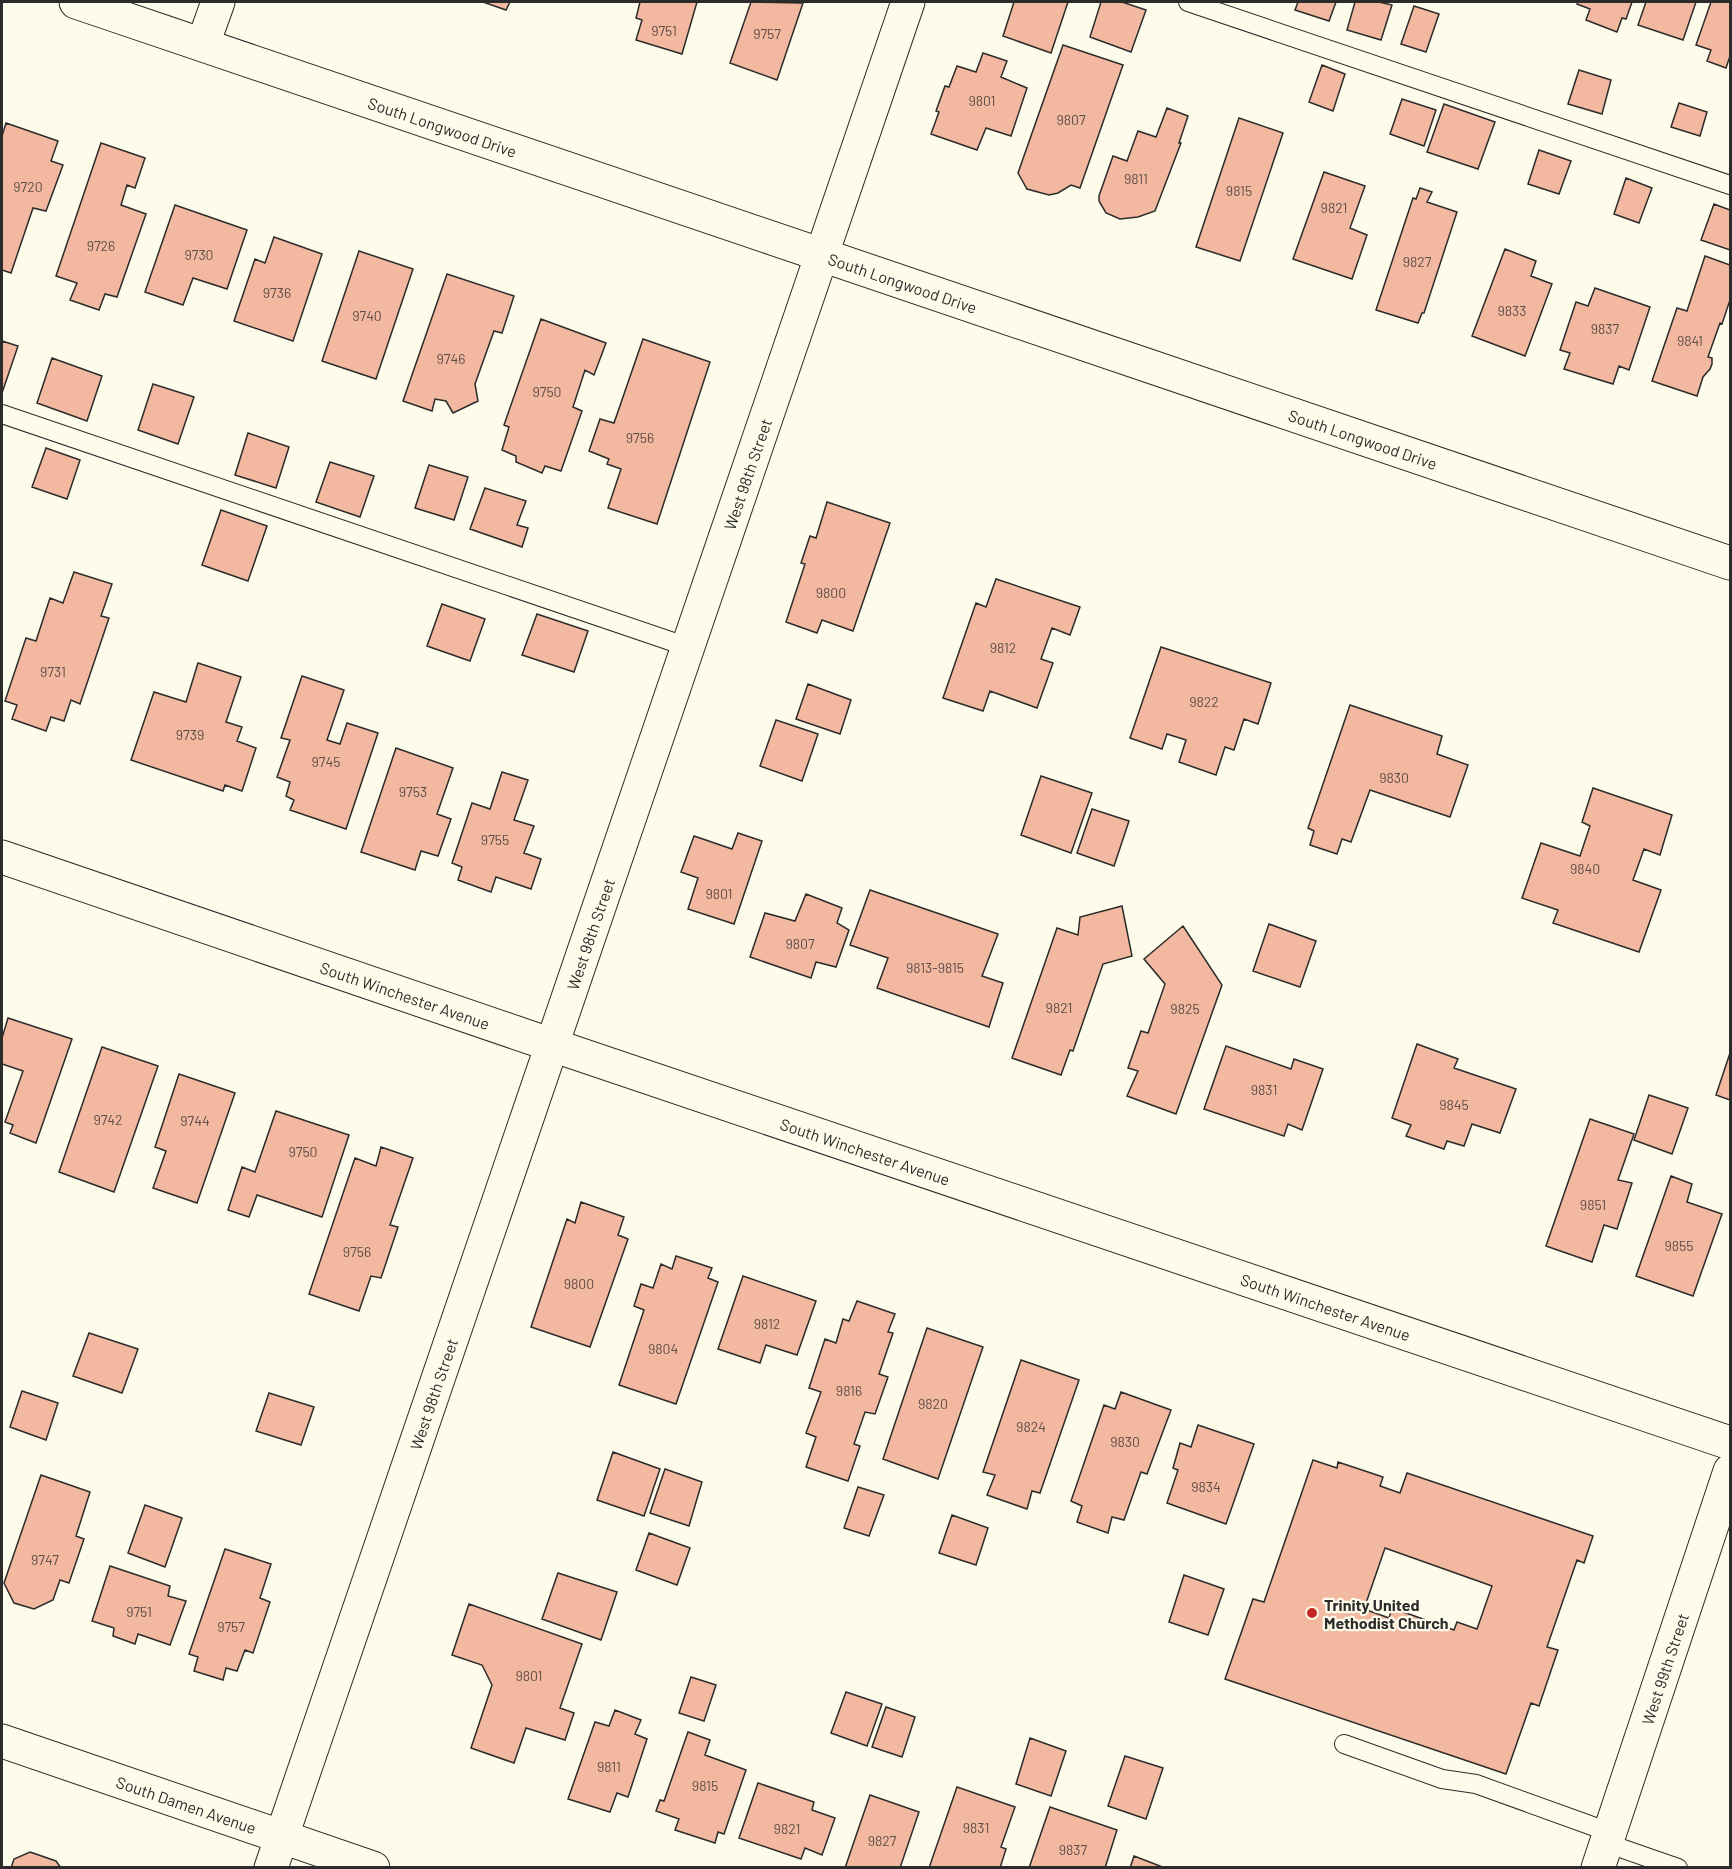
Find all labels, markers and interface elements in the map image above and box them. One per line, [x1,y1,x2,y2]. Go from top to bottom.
house number: 9751 [651,22,677,39]
house number: 9757 [753,25,781,42]
street label: South Longwood Drive [366,92,519,160]
house number: 9801 [968,92,996,109]
house number: 9807 [1056,111,1086,128]
house number: 9811 [1124,170,1148,187]
house number: 9720 [13,178,43,195]
house number: 9815 [1226,182,1252,199]
house number: 9821 [1321,199,1347,216]
house number: 9726 [87,237,115,254]
house number: 9730 [184,246,214,263]
street label: South Longwood Drive [826,248,980,316]
house number: 9827 [1403,253,1432,270]
house number: 9736 [263,284,291,301]
house number: 9833 [1497,302,1527,319]
house number: 9740 [352,307,382,324]
house number: 9837 [1591,320,1620,337]
house number: 9841 [1677,332,1703,349]
house number: 9746 [437,350,465,367]
house number: 9750 [532,383,562,400]
street label: South Longwood Drive [1286,405,1440,473]
street label: West 98th Street [719,416,775,532]
house number: 9756 [626,429,654,446]
house number: 9800 [816,584,846,601]
house number: 9812 [990,639,1016,656]
house number: 9731 [40,663,66,680]
house number: 9822 [1189,693,1219,710]
house number: 9739 [176,726,204,743]
house number: 9745 [312,753,340,770]
house number: 9830 [1379,769,1409,786]
house number: 9753 [399,783,427,800]
house number: 9755 [481,831,509,848]
house number: 9840 [1570,860,1600,877]
street label: West 98th Street [562,876,618,992]
house number: 9801 [705,885,733,902]
house number: 9807 [785,935,815,952]
street label: South Winchester Avenue [318,957,492,1033]
house number: 9813-9815 [906,959,964,976]
house number: 9821 [1046,999,1072,1016]
house number: 9825 [1170,1000,1200,1017]
house number: 9831 [1251,1081,1277,1098]
house number: 9845 [1439,1096,1469,1113]
house number: 9742 [93,1111,123,1128]
house number: 9744 [180,1112,210,1129]
street label: South Winchester Avenue [778,1113,953,1188]
house number: 9750 [288,1143,318,1160]
house number: 9851 [1580,1196,1606,1213]
house number: 9855 [1665,1237,1693,1254]
house number: 9756 [343,1243,371,1260]
street label: South Winchester Avenue [1238,1269,1413,1344]
house number: 9800 [564,1275,594,1292]
house number: 9812 [754,1315,780,1332]
street label: West 98th Street [405,1336,461,1452]
house number: 9804 [648,1340,678,1357]
house number: 9816 [836,1382,862,1399]
house number: 9820 [918,1395,948,1412]
house number: 9824 [1016,1418,1046,1435]
house number: 9830 [1110,1433,1140,1450]
house number: 9834 [1191,1478,1221,1495]
house number: 9747 [31,1551,59,1568]
place label: Trinity United Methodist Church [1324,1595,1449,1632]
house number: 9751 [126,1603,152,1620]
marker: Trinity United Methodist Church [1305,1606,1319,1620]
street label: West 99th Street [1637,1610,1692,1727]
house number: 9757 [217,1618,245,1635]
house number: 9801 [515,1667,543,1684]
house number: 9811 [597,1758,621,1775]
street label: South Damen Avenue [114,1771,259,1837]
house number: 9815 [692,1777,718,1794]
house number: 9831 [963,1819,989,1836]
house number: 9821 [774,1820,800,1837]
house number: 9827 [868,1832,897,1849]
house number: 9837 [1059,1841,1088,1858]

